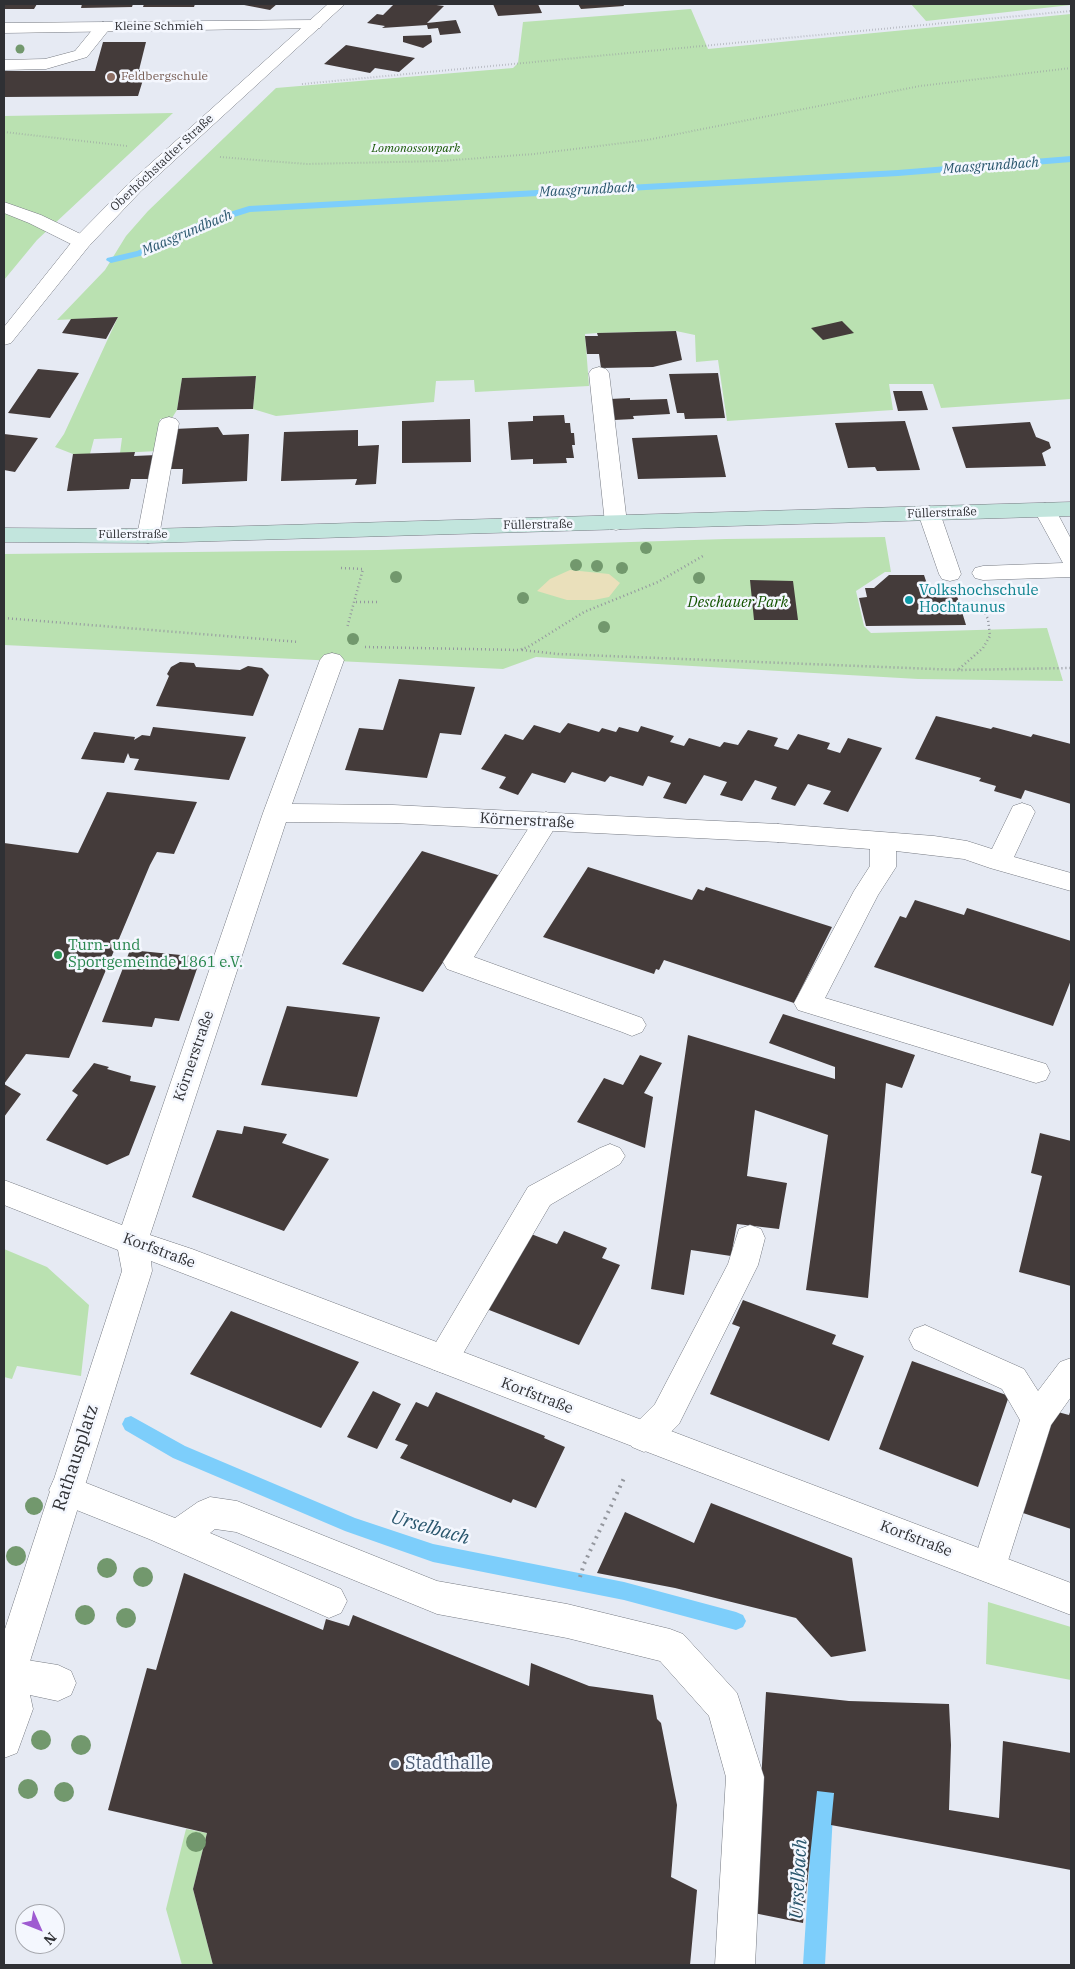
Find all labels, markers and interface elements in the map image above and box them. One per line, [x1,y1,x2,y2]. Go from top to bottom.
street label: Kleine Schmieh [114,20,204,34]
place label: Feldbergschule [121,70,208,84]
marker: Feldbergschule [105,71,117,83]
street label: Oberhöchstadter Straße [108,111,216,215]
park label: Lomonossowpark [372,142,460,156]
water label: Maasgrundbach [942,154,1040,178]
water label: Maasgrundbach [539,179,635,201]
water label: Maasgrundbach [139,206,235,260]
street label: Füllerstraße [907,505,977,521]
street label: Füllerstraße [503,517,573,533]
street label: Füllerstraße [98,528,168,542]
place label: Volkshochschule Hochtaunus [919,582,1038,617]
park label: Deschauer Park [687,594,789,612]
marker: Volkshochschule Hochtaunus [903,594,915,606]
street label: Körnerstraße [479,810,575,832]
place label: Turn- und Sportgemeinde 1861 e.V. [68,937,243,972]
marker: Turn- und Sportgemeinde 1861 e.V. [52,949,64,961]
street label: Körnerstraße [170,1008,218,1104]
street label: Korfstraße [120,1230,198,1272]
street label: Korfstraße [498,1374,576,1418]
street label: Rathausplatz [49,1402,103,1514]
water label: Urselbach [388,1506,472,1550]
street label: Korfstraße [877,1517,955,1561]
place label: Stadthalle [405,1753,491,1775]
marker: Stadthalle [389,1758,401,1770]
water label: Urselbach [786,1838,812,1920]
north arrow [15,1904,65,1954]
text: N [40,1928,60,1949]

